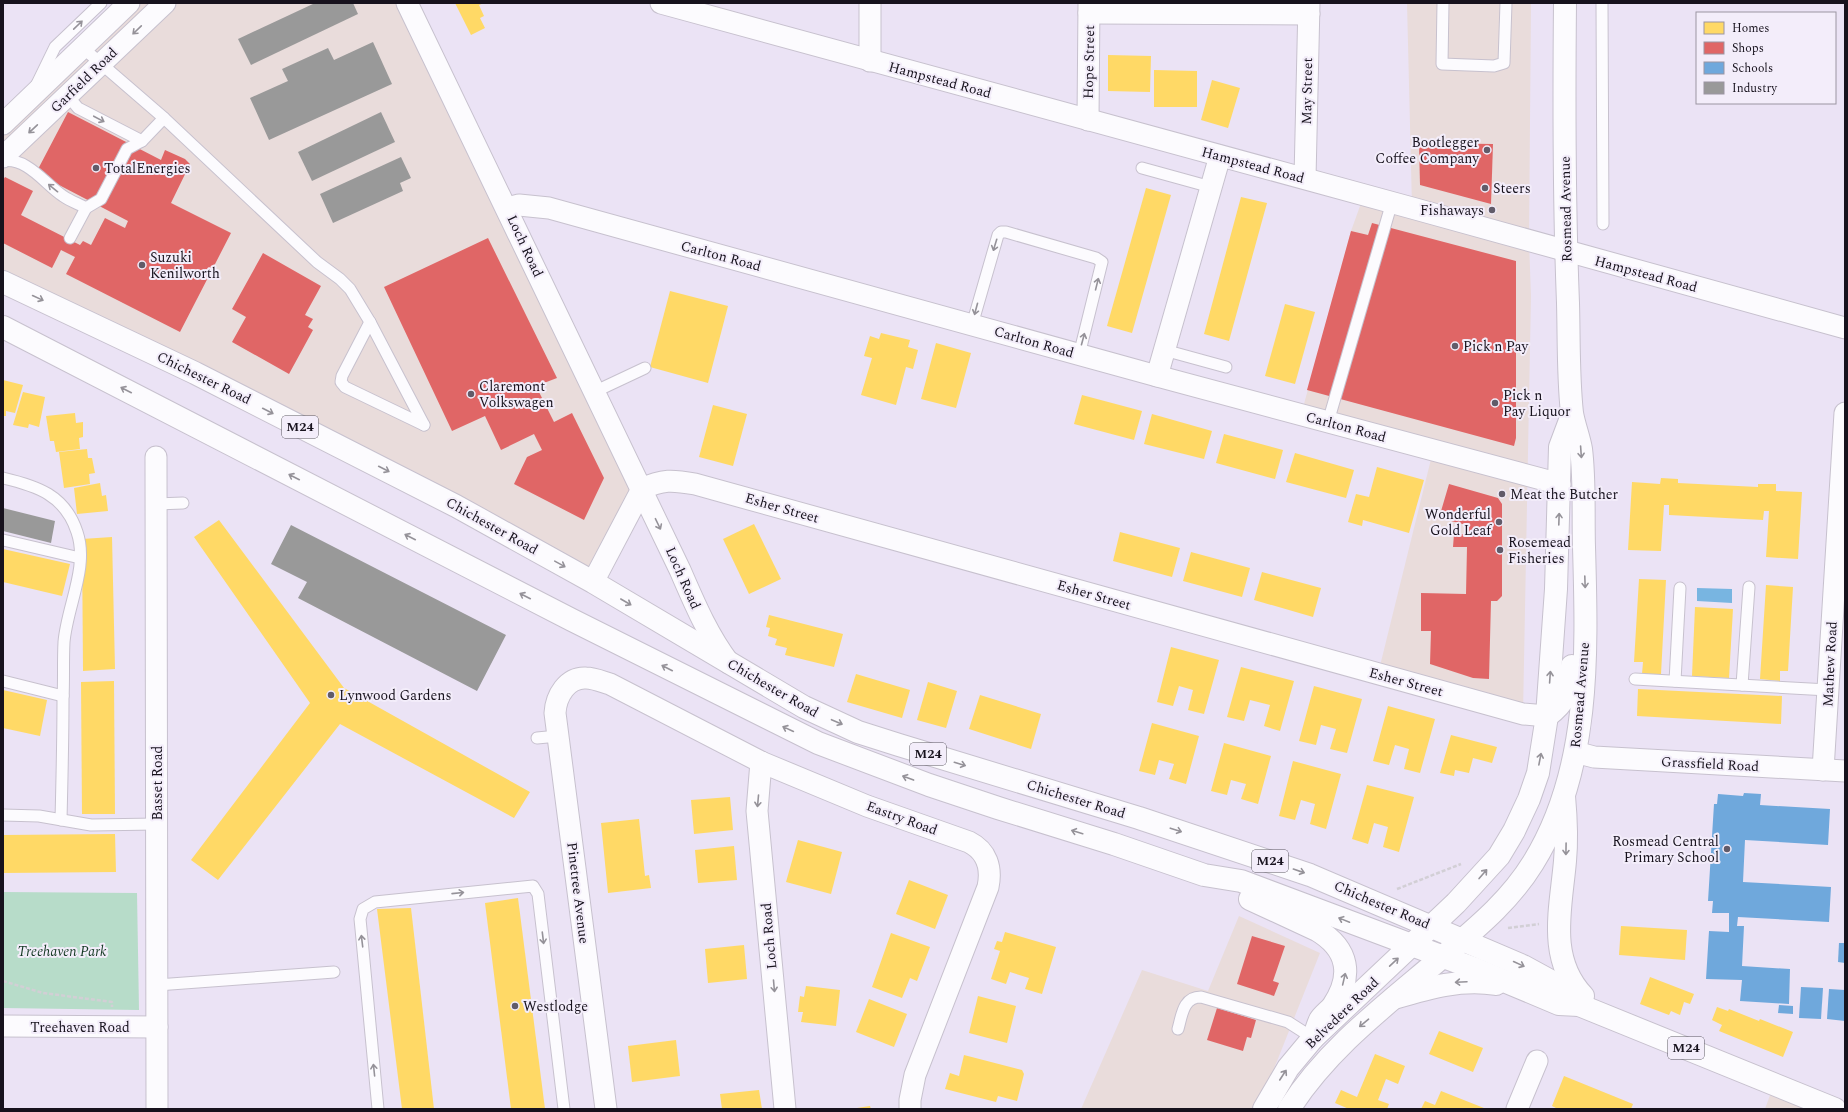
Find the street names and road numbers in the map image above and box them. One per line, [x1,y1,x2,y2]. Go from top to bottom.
street label: Hope Street [1078,25,1100,99]
street label: Garfield Road [46,42,122,118]
street label: Hampstead Road [886,56,994,104]
street label: May Street [1296,57,1318,125]
street label: Hampstead Road [1199,141,1307,189]
street label: Rosmead Avenue [1555,156,1577,262]
street label: Loch Road [501,211,549,281]
street label: Carlton Road [678,235,764,277]
street label: Hampstead Road [1592,250,1700,298]
street label: Carlton Road [991,321,1077,363]
street label: Chichester Road [153,346,255,410]
street label: Carlton Road [1303,406,1389,448]
road number: M24 [282,416,318,438]
street label: Esher Street [743,487,821,529]
street label: Chichester Road [442,492,542,560]
street label: Loch Road [660,543,706,613]
street label: Esher Street [1055,574,1133,616]
street label: Mathew Road [1817,620,1843,707]
street label: Rosmead Avenue [1565,641,1595,749]
street label: Chichester Road [723,653,823,723]
street label: Esher Street [1367,662,1445,702]
road number: M24 [910,743,946,765]
street label: Basset Road [147,745,168,820]
street label: Grassfield Road [1660,751,1760,777]
street label: Chichester Road [1024,774,1128,824]
street label: Eastry Road [863,795,941,841]
street label: Pinetree Avenue [561,841,595,945]
road number: M24 [1252,850,1288,872]
street label: Chichester Road [1331,875,1433,935]
street label: Loch Road [756,902,782,970]
street label: Belvedere Road [1300,972,1384,1054]
street label: Treehaven Road [30,1017,130,1038]
road number: M24 [1668,1037,1704,1059]

